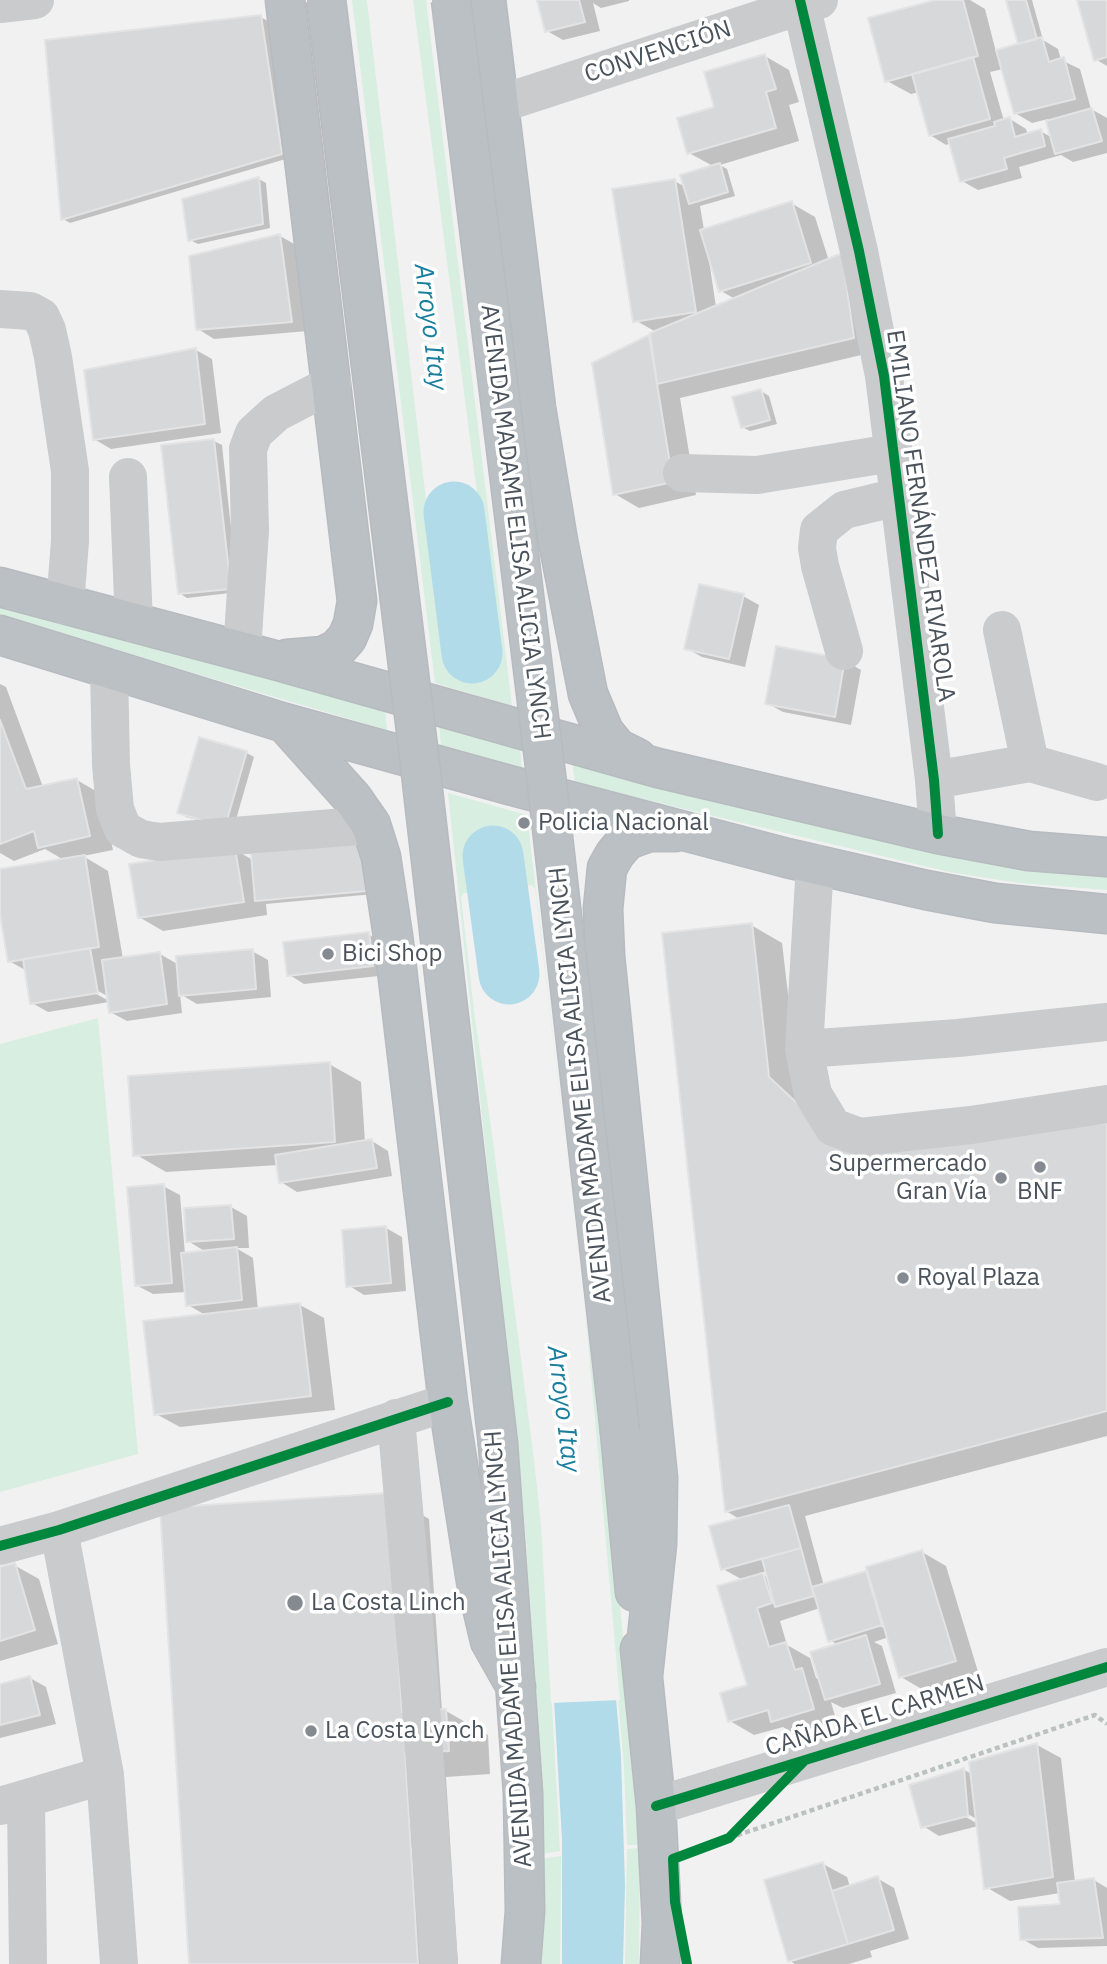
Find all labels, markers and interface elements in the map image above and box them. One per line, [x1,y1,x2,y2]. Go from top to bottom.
street label: CONVENCIÓN [581,15,735,89]
water label: Arroyo Itay [407,262,453,392]
street label: AVENIDA MADAME ELISA ALICIA LYNCH [474,303,556,741]
street label: EMILIANO FERNÁNDEZ RIVAROLA [880,328,960,704]
place label: Policia Nacional [538,809,709,837]
marker: Policia Nacional [516,815,532,831]
street label: AVENIDA MADAME ELISA ALICIA LYNCH [544,866,618,1304]
place label: Bici Shop [342,940,442,968]
marker: Bici Shop [320,946,336,962]
place label: Supermercado Gran Vía [828,1150,987,1206]
marker: BNF [1032,1159,1048,1175]
marker: Supermercado Gran Vía [993,1170,1009,1186]
place label: BNF [1017,1178,1063,1206]
place label: Royal Plaza [917,1264,1040,1292]
marker: Royal Plaza [895,1270,911,1286]
water label: Arroyo Itay [540,1344,586,1474]
street label: AVENIDA MADAME ELISA ALICIA LYNCH [479,1429,539,1869]
place label: La Costa Linch [311,1589,466,1617]
marker: La Costa Linch [285,1593,305,1613]
street label: CAÑADA EL CARMEN [762,1669,988,1763]
place label: La Costa Lynch [325,1717,485,1745]
marker: La Costa Lynch [303,1723,319,1739]

